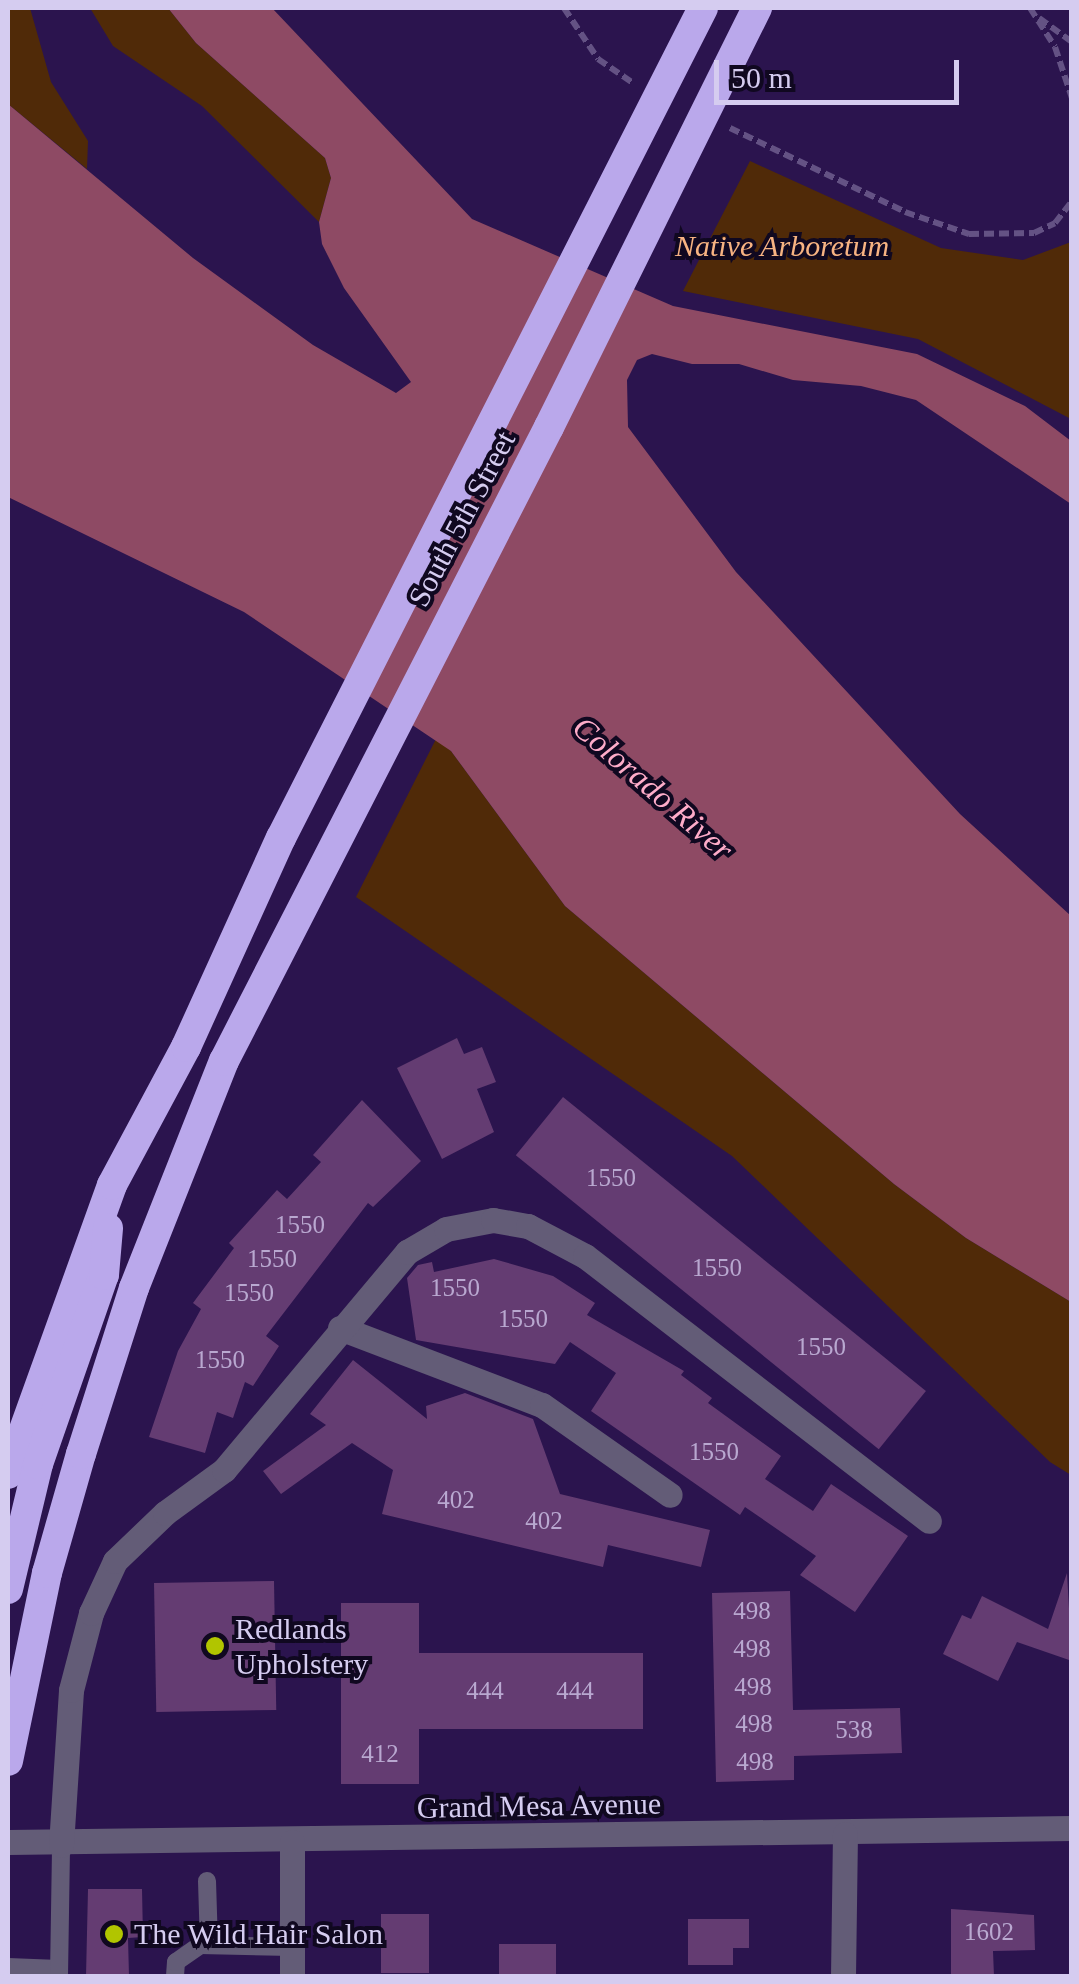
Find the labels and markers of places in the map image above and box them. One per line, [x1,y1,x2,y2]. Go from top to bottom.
place label: Redlands Upholstery [235,1611,368,1682]
marker: Redlands Upholstery [204,1635,226,1657]
place label: The Wild Hair Salon [134,1916,384,1952]
marker: The Wild Hair Salon [103,1923,125,1945]

